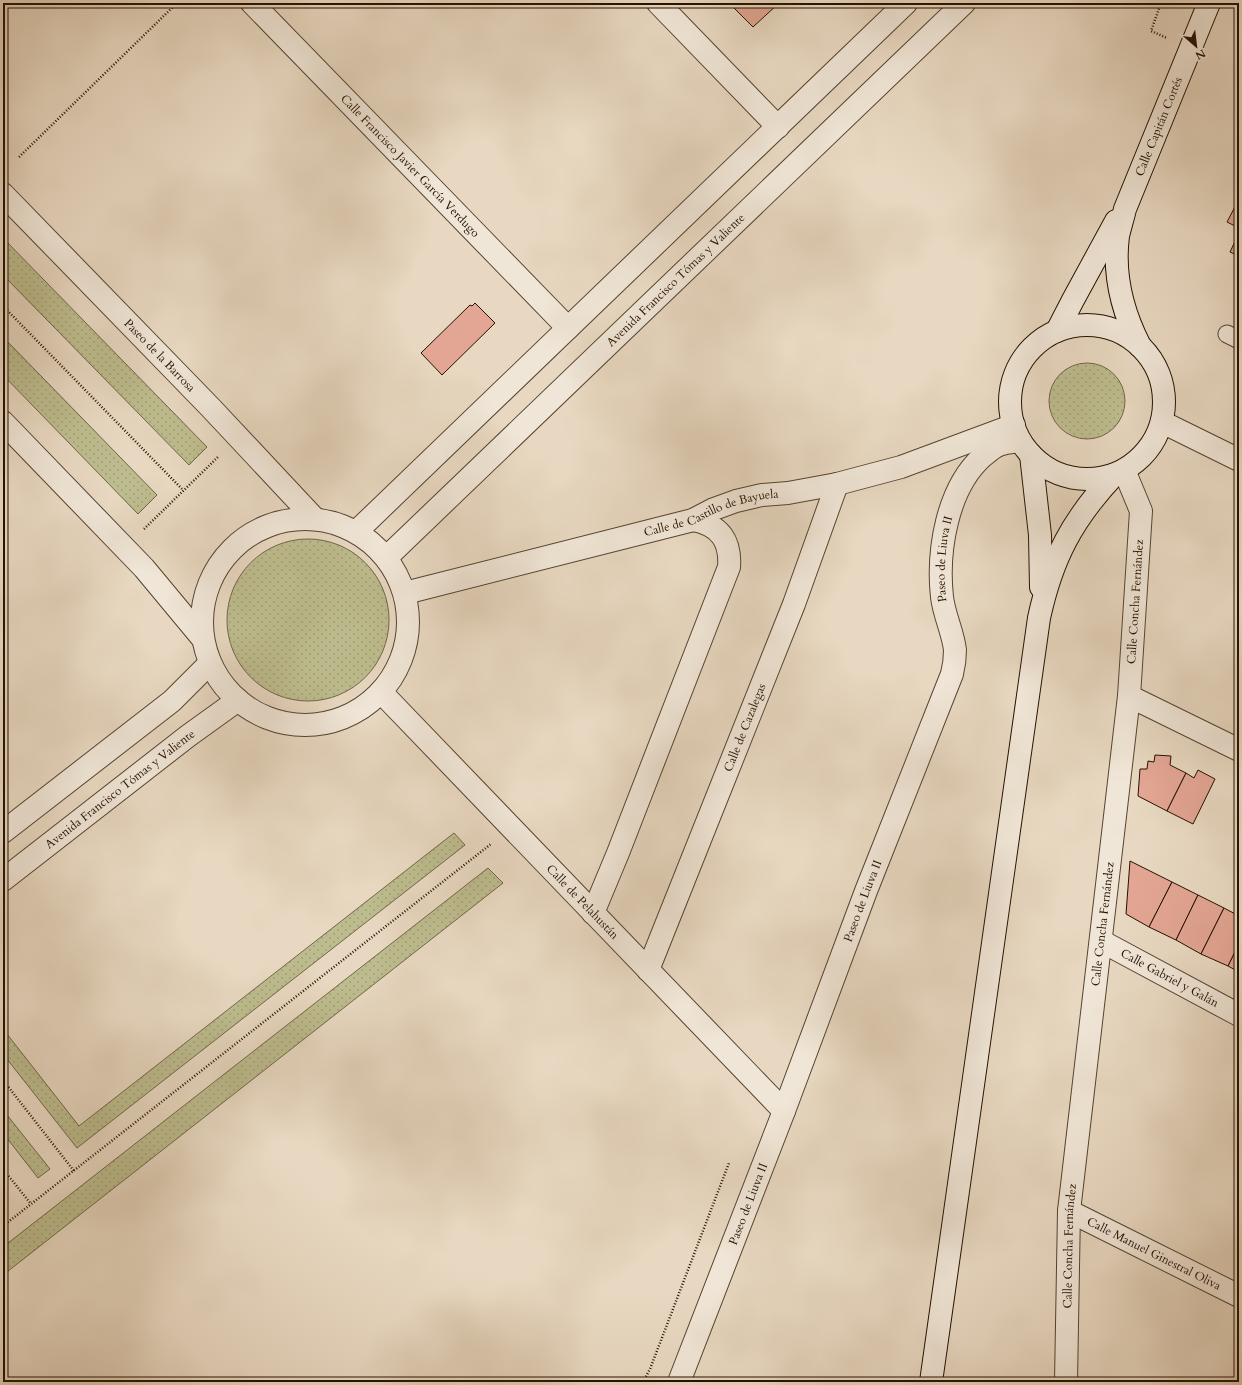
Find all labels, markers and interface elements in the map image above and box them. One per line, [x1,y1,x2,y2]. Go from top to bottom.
north arrow [1176,26,1216,66]
text: N [1192,46,1208,63]
street label: Calle Capitán Cortés [1131,74,1186,178]
street label: Calle Francisco Javier García Verdugo [337,91,484,241]
street label: Avenida Francisco Tómas y Valiente [603,210,748,350]
street label: Paseo de la Barrosa [121,315,200,396]
street label: Calle de Castillo de Bayuela [642,486,780,540]
street label: Paseo de Liuva II [933,514,956,603]
street label: Calle Concha Fernández [1123,538,1147,665]
street label: Calle de Cazalegas [720,681,769,774]
street label: Avenida Francisco Tómas y Valiente [42,726,198,853]
street label: Paseo de Liuva II [840,858,886,944]
street label: Calle Concha Fernández [1087,860,1118,987]
street label: Calle de Pelahustán [543,861,623,943]
street label: Calle Gabriel y Galán [1118,945,1222,1011]
street label: Paseo de Liuva II [725,1161,771,1247]
street label: Calle Concha Fernández [1059,1182,1080,1309]
street label: Calle Manuel Ginestral Oliva [1084,1213,1224,1294]

